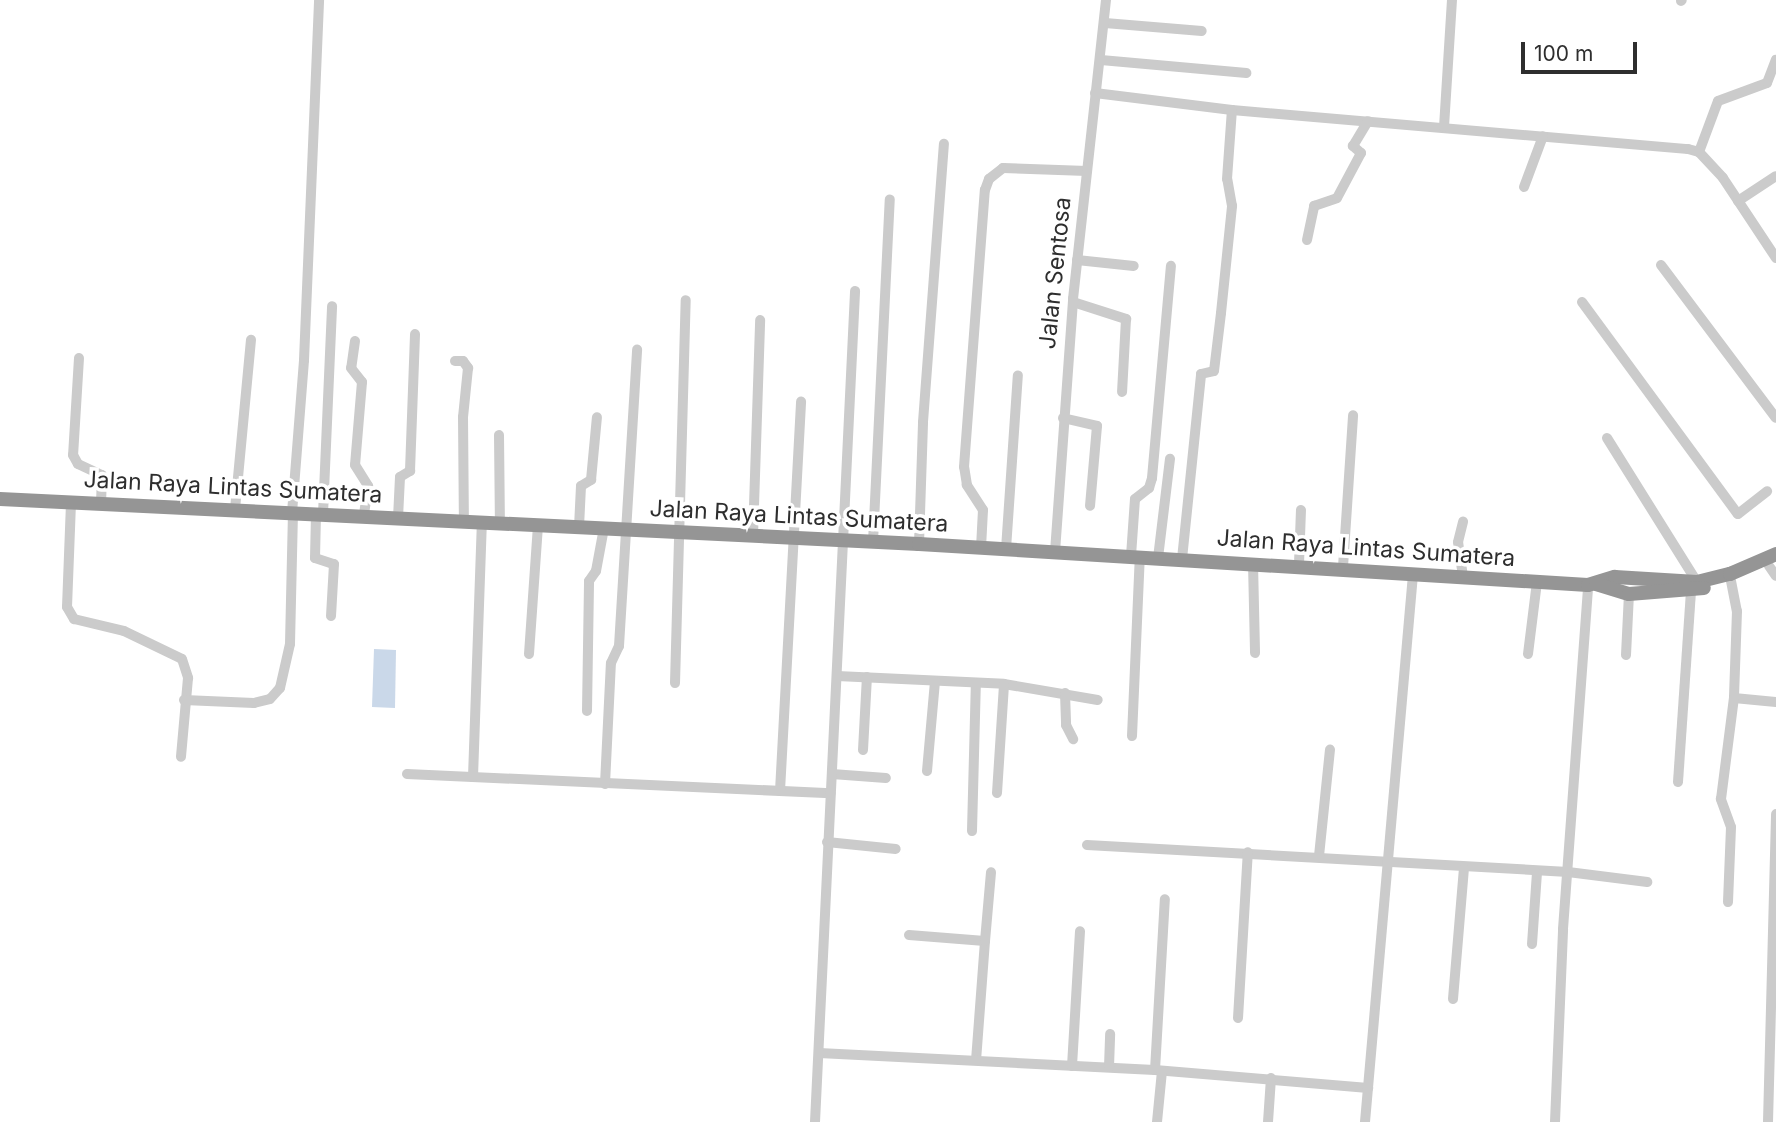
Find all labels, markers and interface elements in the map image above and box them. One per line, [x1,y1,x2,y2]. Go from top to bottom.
scale bar [1524,28,1640,72]
text: 100 m [1534,41,1593,66]
street label: Jalan Sentosa [1033,196,1077,350]
street label: Jalan Raya Lintas Sumatera [83,465,383,509]
street label: Jalan Raya Lintas Sumatera [649,494,949,538]
street label: Jalan Raya Lintas Sumatera [1216,524,1516,572]

